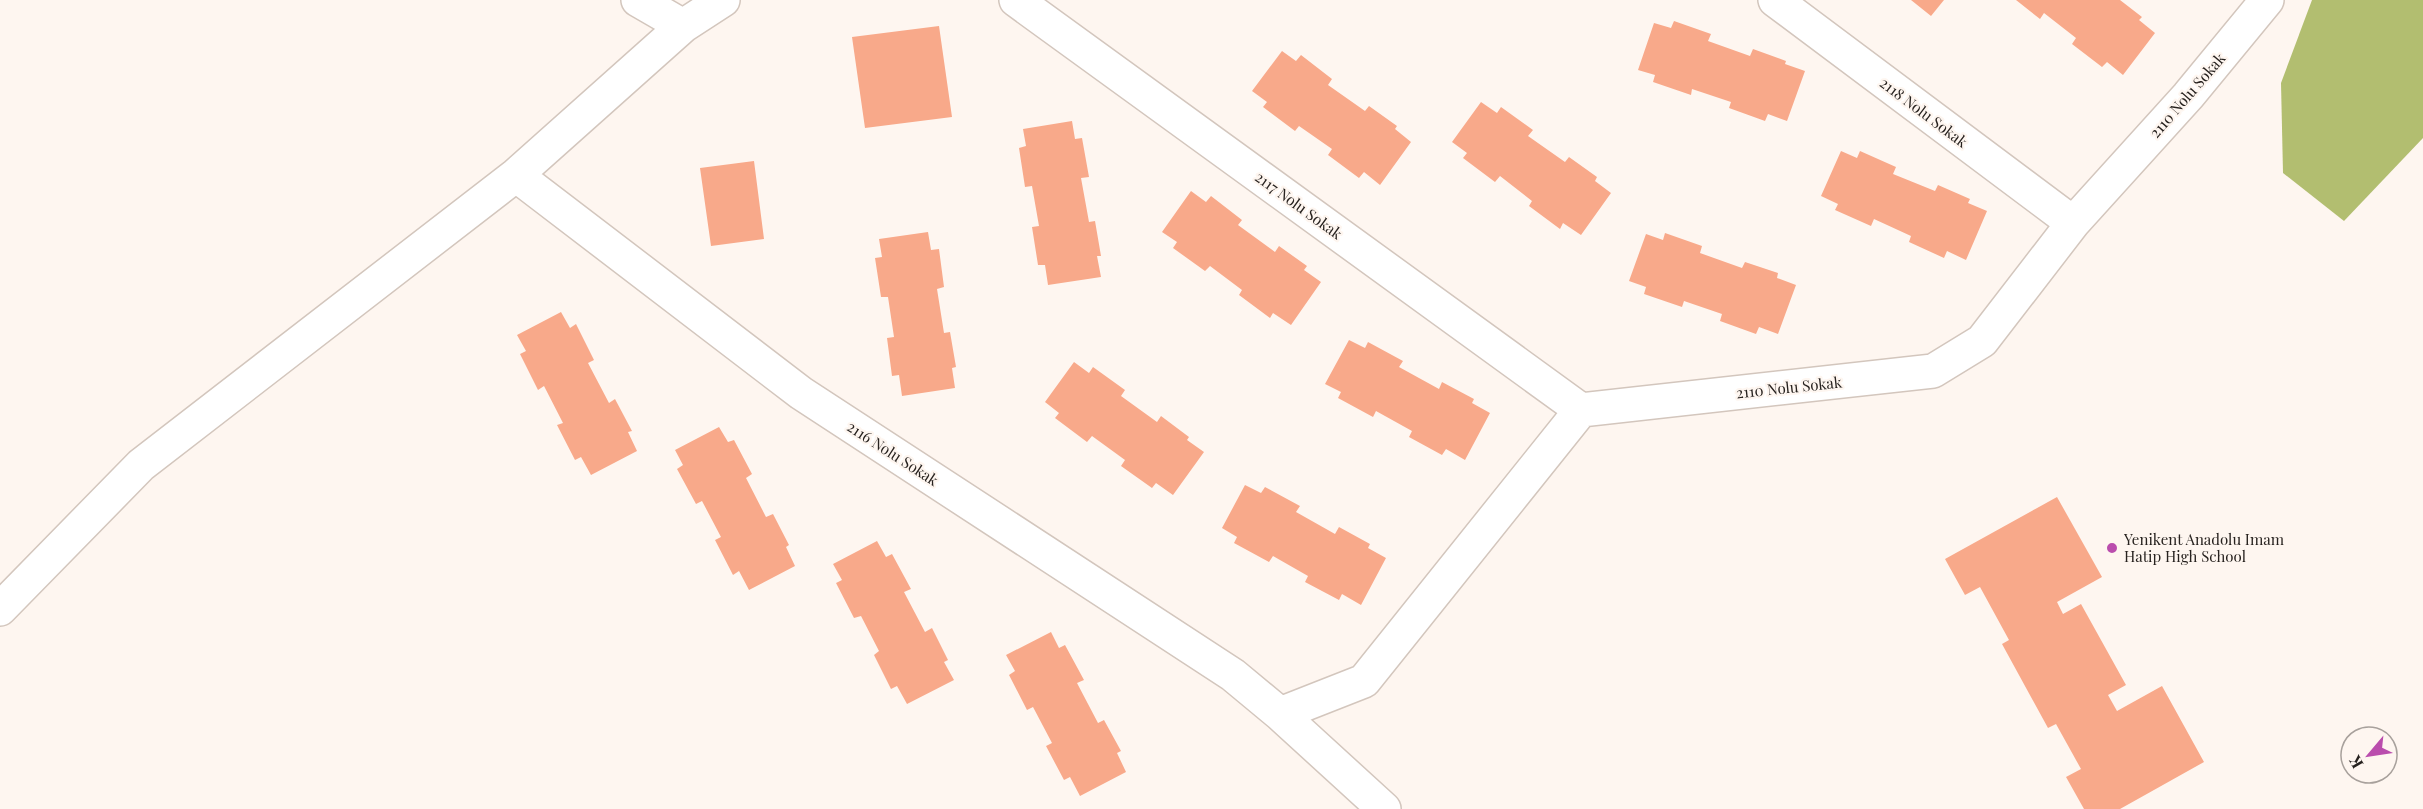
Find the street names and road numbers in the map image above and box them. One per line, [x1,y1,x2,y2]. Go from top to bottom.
street label: 2110 Nolu Sokak [2145,48,2230,142]
street label: 2118 Nolu Sokak [1876,72,1973,152]
street label: 2117 Nolu Sokak [1251,167,1347,244]
street label: 2110 Nolu Sokak [1735,371,1844,402]
street label: 2116 Nolu Sokak [844,416,943,490]

